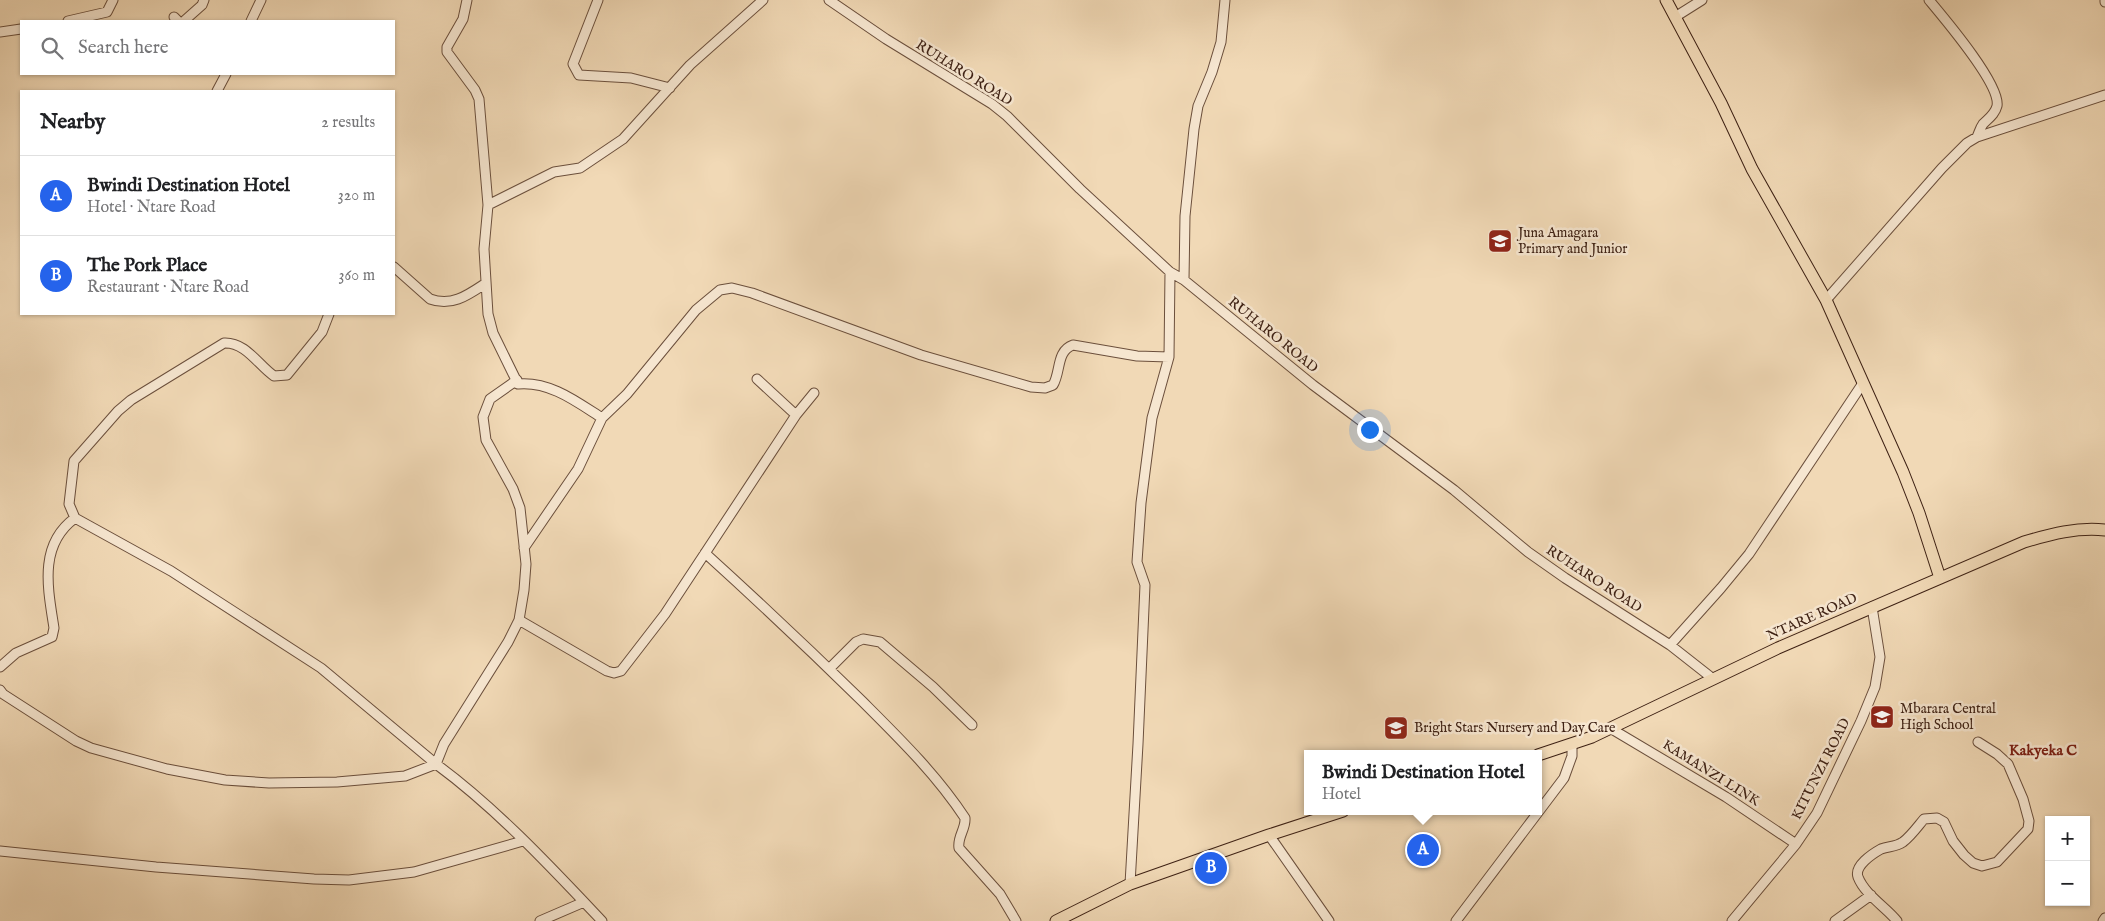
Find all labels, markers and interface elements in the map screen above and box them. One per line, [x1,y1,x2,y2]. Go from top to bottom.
search box [20,20,395,75]
icon: search [38,34,66,62]
text: Search here [78,36,169,60]
street label: RUHARO ROAD [912,36,1016,110]
text: Nearby [40,109,105,136]
text: 2 results [321,113,375,133]
text: Bwindi Destination Hotel [87,174,290,198]
text: A [51,186,61,206]
text: 320 m [338,186,375,206]
text: Hotel · Ntare Road [87,198,216,218]
place label: Juna Amagara Primary and Junior [1516,224,1627,258]
school or university icon: Juna Amagara Primary and Junior [1487,228,1513,254]
text: The Pork Place [87,254,207,278]
text: B [51,266,61,286]
text: 360 m [339,266,375,286]
text: Restaurant · Ntare Road [87,278,249,298]
street label: RUHARO ROAD [1224,293,1322,377]
your location [1357,417,1383,443]
street label: RUHARO ROAD [1543,541,1645,617]
street label: NTARE ROAD [1764,589,1860,645]
place label: Mbarara Central High School [1900,700,1996,734]
school or university icon: Mbarara Central High School [1869,704,1895,730]
school or university icon: Bright Stars Nursery and Day Care [1383,715,1409,741]
street label: KITUNZI ROAD [1788,715,1854,823]
place label: Bright Stars Nursery and Day Care [1414,719,1616,737]
street label: KAMANZI LINK [1659,736,1764,811]
district label: Kakyeka C [2009,741,2077,760]
popup [1304,750,1542,815]
text: Bwindi Destination Hotel [1322,761,1524,785]
text: Hotel [1322,785,1361,805]
map controls [2045,816,2090,906]
button: + [2045,816,2090,861]
pin: A [1407,831,1439,869]
pin: B [1195,849,1227,887]
button: − [2045,861,2090,906]

